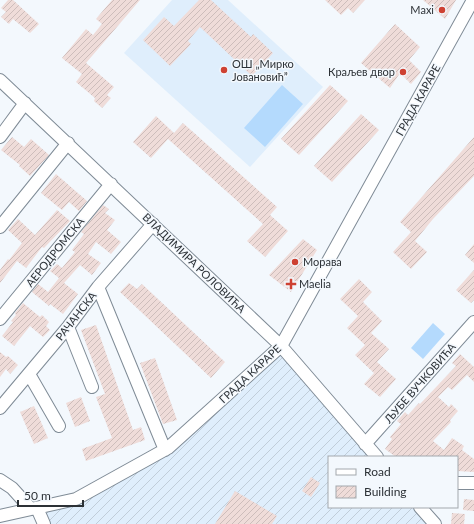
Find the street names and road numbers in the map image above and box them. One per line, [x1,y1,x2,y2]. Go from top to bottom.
street label: ГРАДА КАРАРЕ [393,62,443,138]
street label: ВЛАДИМИРА РОЛОВИЋА [140,210,249,316]
street label: АЕРОДРОМСКА [23,214,87,289]
street label: РАЧАНСКА [53,288,99,343]
street label: ЉУБЕ ВУЧКОВИЋА [381,339,458,426]
street label: ГРАДА КАРАРЕ [216,342,283,406]

